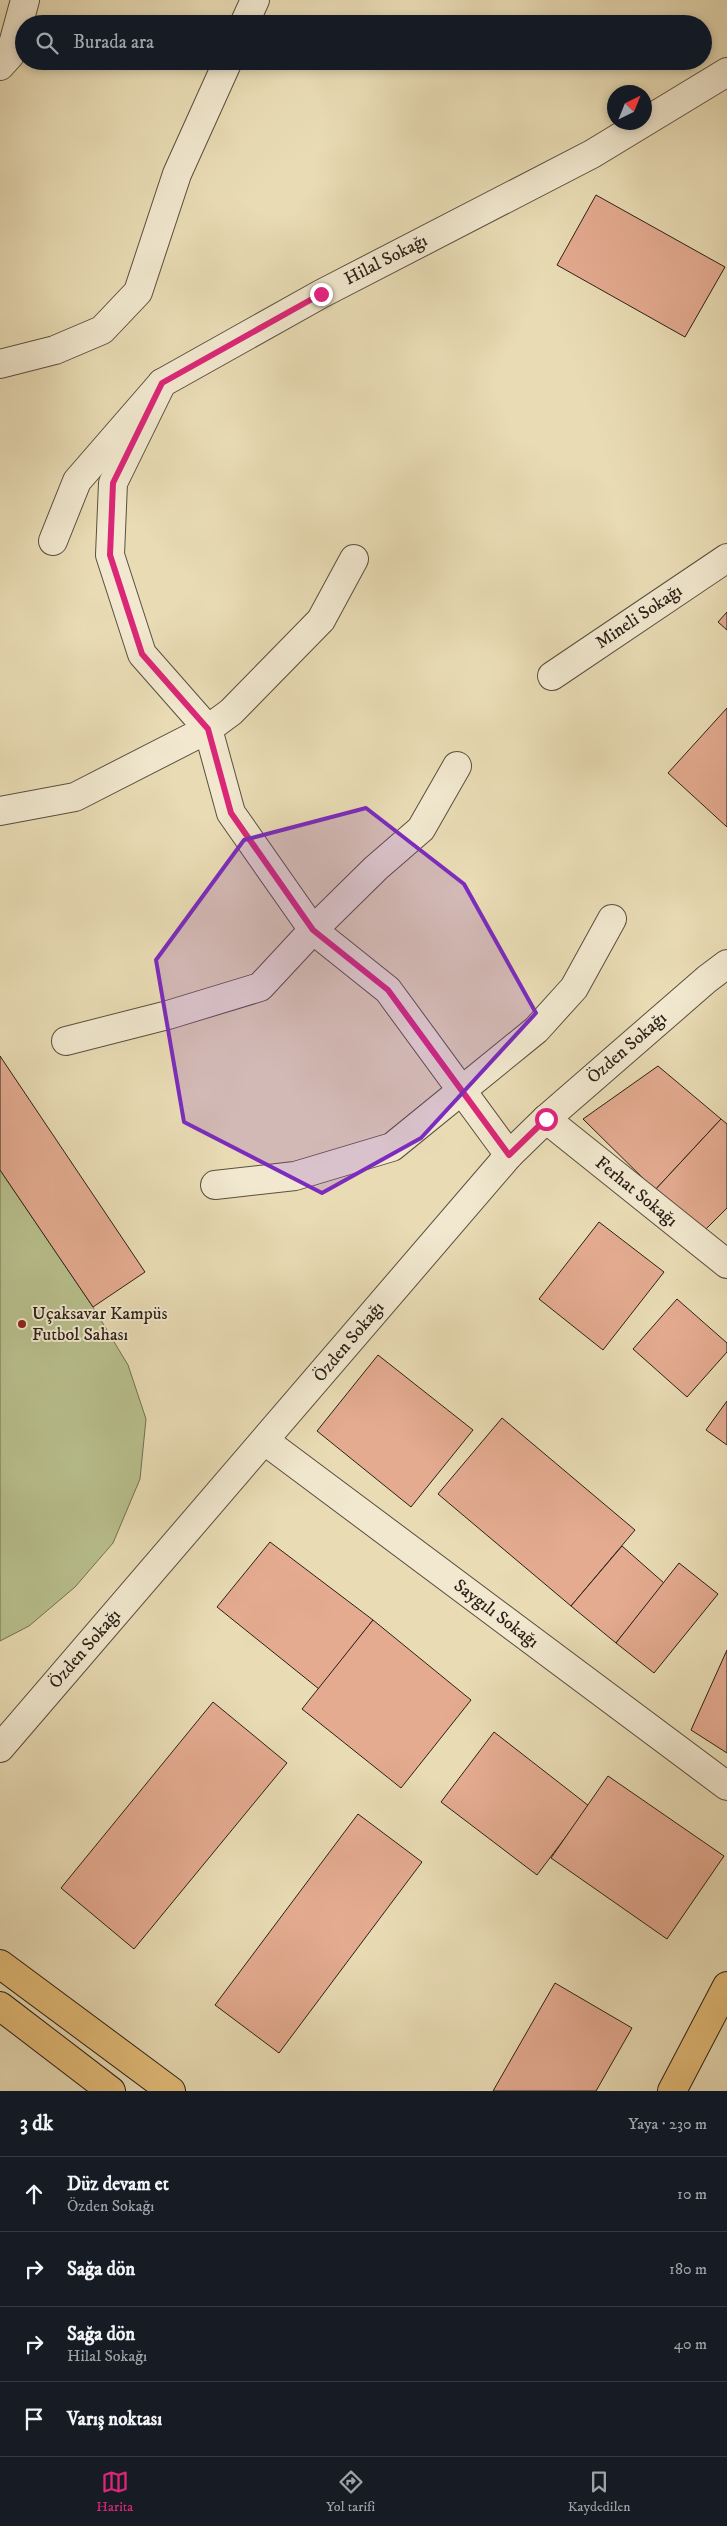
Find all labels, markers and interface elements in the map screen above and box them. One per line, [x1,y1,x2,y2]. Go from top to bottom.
search box [15,15,712,70]
icon: search [33,29,61,57]
text: Burada ara [73,31,154,54]
north arrow [607,85,652,130]
street label: Hilal Sokağı [341,230,431,290]
route end [310,283,333,306]
street label: Mineli Sokağı [591,580,687,654]
street label: Özden Sokağı [583,1007,671,1089]
route start [535,1108,558,1131]
street label: Ferhat Sokağı [590,1152,682,1232]
street label: Özden Sokağı [309,1297,389,1387]
place label: Uçaksavar Kampüs Futbol Sahası [32,1303,168,1346]
marker: Uçaksavar Kampüs Futbol Sahası [16,1318,28,1330]
street label: Saygılı Sokağı [449,1575,543,1653]
street label: Özden Sokağı [44,1605,126,1693]
text: 3 dk [20,2111,53,2137]
text: Yaya · 230 m [628,2114,707,2134]
text: Düz devam et [67,2173,169,2196]
icon: ahead [20,2180,48,2208]
text: 10 m [677,2184,707,2204]
text: Özden Sokağı [67,2196,154,2216]
icon: right [20,2255,48,2283]
text: Sağa dön [67,2258,135,2281]
text: 180 m [669,2259,707,2279]
text: Sağa dön [67,2323,135,2346]
icon: right [20,2330,48,2358]
text: 40 m [674,2334,707,2354]
text: Hilal Sokağı [67,2346,147,2366]
icon: arrive [20,2405,48,2433]
text: Varış noktası [67,2408,162,2431]
tab: Harita [96,2468,133,2516]
tab: Yol tarifi [326,2468,375,2516]
tab: Kaydedilen [568,2468,631,2516]

